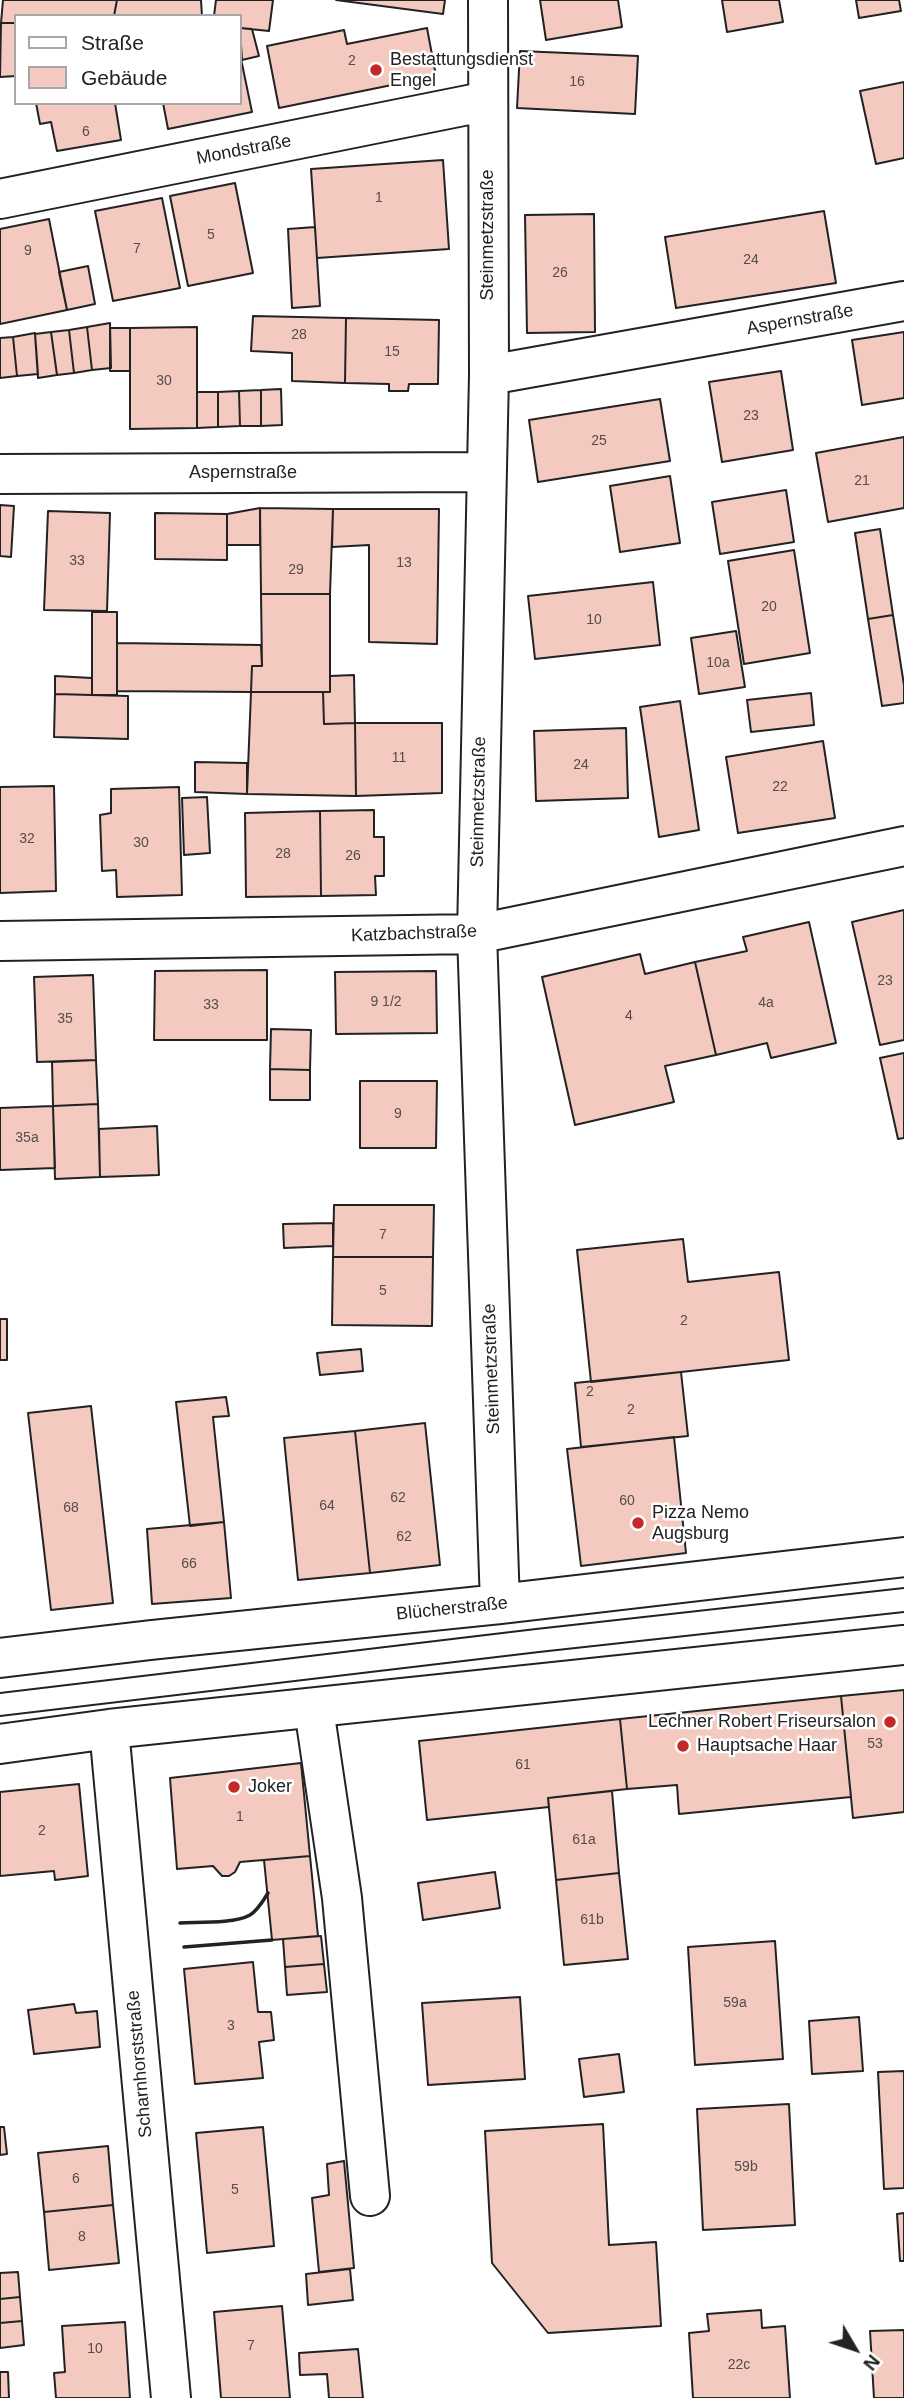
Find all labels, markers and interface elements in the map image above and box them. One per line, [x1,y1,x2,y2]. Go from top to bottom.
legend [14,14,242,105]
text: Straße [81,31,144,54]
place label: Bestattungsdienst Engel [390,49,533,92]
house number: 2 [348,53,356,69]
marker: Bestattungsdienst Engel [368,62,384,78]
text: Gebäude [81,66,167,89]
house number: 16 [569,74,585,90]
house number: 6 [82,124,90,140]
street label: Mondstraße [195,130,293,170]
street label: Steinmetzstraße [477,169,499,301]
house number: 1 [375,190,383,206]
house number: 5 [207,227,215,243]
house number: 7 [133,241,141,257]
house number: 9 [24,243,32,259]
house number: 24 [743,252,759,268]
house number: 26 [552,265,568,281]
street label: Aspernstraße [745,300,855,340]
house number: 28 [291,327,307,343]
house number: 15 [384,344,400,360]
house number: 30 [156,373,172,389]
house number: 23 [743,408,759,424]
house number: 25 [591,433,607,449]
street label: Aspernstraße [189,462,297,484]
house number: 21 [854,473,870,489]
house number: 33 [69,553,85,569]
house number: 13 [396,555,412,571]
house number: 29 [288,562,304,578]
house number: 20 [761,599,777,615]
house number: 10 [586,612,602,628]
house number: 10a [706,655,730,671]
street label: Steinmetzstraße [467,736,491,868]
house number: 11 [392,750,406,766]
house number: 24 [573,757,589,773]
house number: 22 [772,779,788,795]
house number: 32 [19,831,35,847]
house number: 30 [133,835,149,851]
house number: 28 [275,846,291,862]
house number: 26 [345,848,361,864]
street label: Katzbachstraße [351,921,477,947]
house number: 23 [877,973,893,989]
house number: 9 1/2 [370,994,402,1010]
house number: 4a [758,995,774,1011]
house number: 33 [203,997,219,1013]
house number: 4 [625,1008,633,1024]
house number: 35 [57,1011,73,1027]
house number: 9 [394,1106,402,1122]
house number: 35a [15,1130,39,1146]
house number: 7 [379,1227,387,1243]
house number: 5 [379,1283,387,1299]
street label: Steinmetzstraße [479,1303,505,1435]
house number: 2 [680,1313,688,1329]
house number: 2 [586,1384,594,1400]
house number: 2 [627,1402,635,1418]
house number: 62 [390,1490,406,1506]
house number: 60 [619,1493,635,1509]
house number: 64 [319,1498,335,1514]
house number: 68 [63,1500,79,1516]
place label: Pizza Nemo Augsburg [652,1502,749,1544]
marker: Pizza Nemo Augsburg [630,1515,646,1531]
house number: 62 [396,1529,412,1545]
house number: 66 [181,1556,197,1572]
street label: Blücherstraße [395,1592,509,1626]
place label: Lechner Robert Friseursalon [648,1711,876,1733]
marker: Lechner Robert Friseursalon [882,1714,898,1730]
place label: Hauptsache Haar [697,1735,837,1757]
house number: 53 [867,1736,883,1752]
marker: Hauptsache Haar [675,1738,691,1754]
house number: 61 [515,1757,531,1773]
place label: Joker [248,1776,292,1798]
marker: Joker [226,1779,242,1795]
house number: 1 [236,1809,244,1825]
house number: 2 [38,1823,46,1839]
house number: 61a [572,1832,596,1848]
house number: 61b [580,1912,604,1928]
street label: Scharnhorststraße [123,1989,157,2139]
house number: 59a [723,1995,747,2011]
house number: 3 [227,2018,235,2034]
house number: 59b [734,2159,758,2175]
house number: 6 [72,2171,80,2187]
house number: 5 [231,2182,239,2198]
house number: 8 [78,2229,86,2245]
north arrow [820,2314,890,2384]
house number: 7 [247,2338,255,2354]
house number: 10 [87,2341,103,2357]
text: N [859,2351,884,2374]
house number: 22c [728,2357,750,2373]

